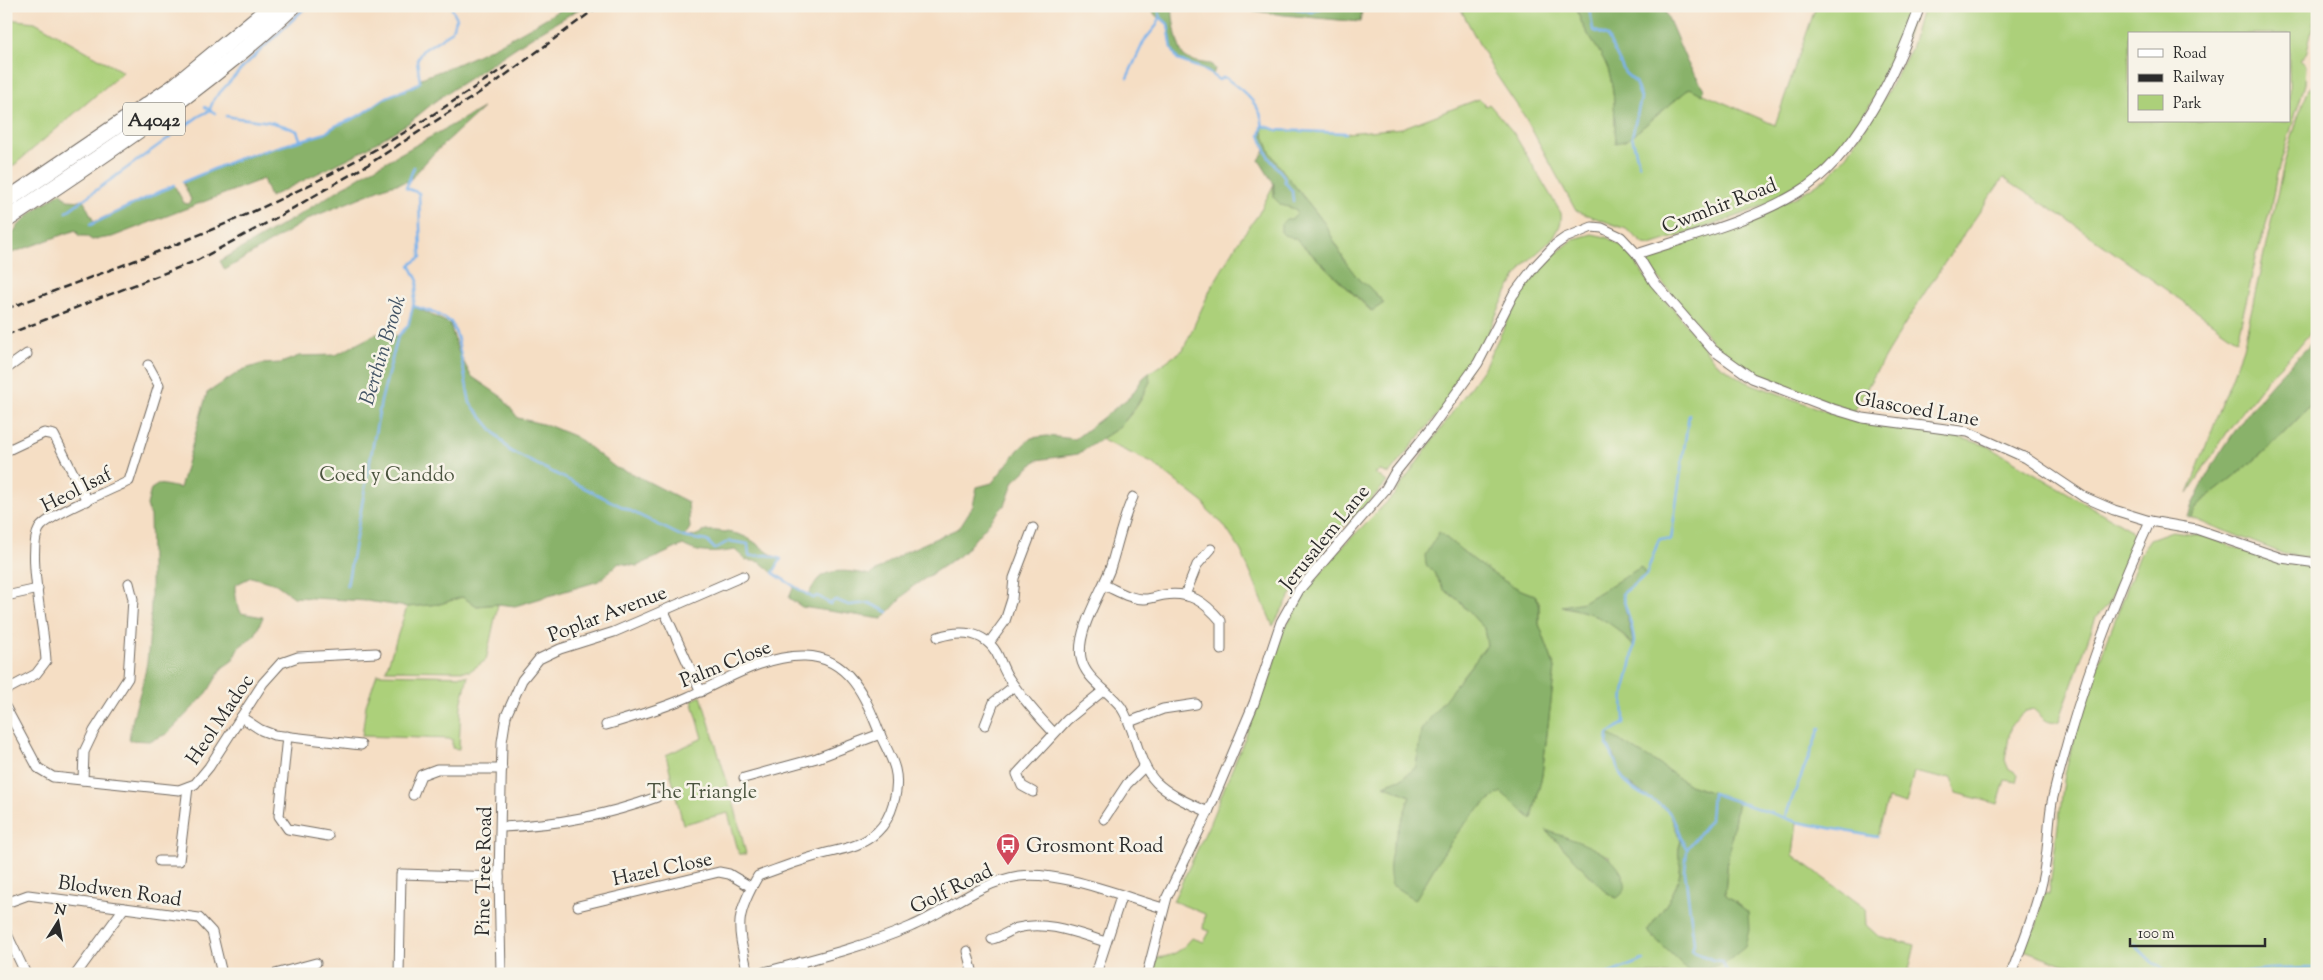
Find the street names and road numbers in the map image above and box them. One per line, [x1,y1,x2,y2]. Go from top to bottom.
road number: A4042 [123,102,185,136]
street label: Cwmhir Road [1658,172,1782,243]
street label: Glascoed Lane [1852,385,1981,436]
street label: Heol Isaf [37,460,119,521]
street label: Jerusalem Lane [1273,479,1378,599]
street label: Poplar Avenue [544,579,672,651]
street label: Palm Close [676,634,776,697]
street label: Heol Madoc [180,669,262,772]
street label: Pine Tree Road [470,806,501,936]
street label: Hazel Close [610,846,715,895]
street label: Golf Road [906,858,998,923]
street label: Blodwen Road [56,869,183,916]

